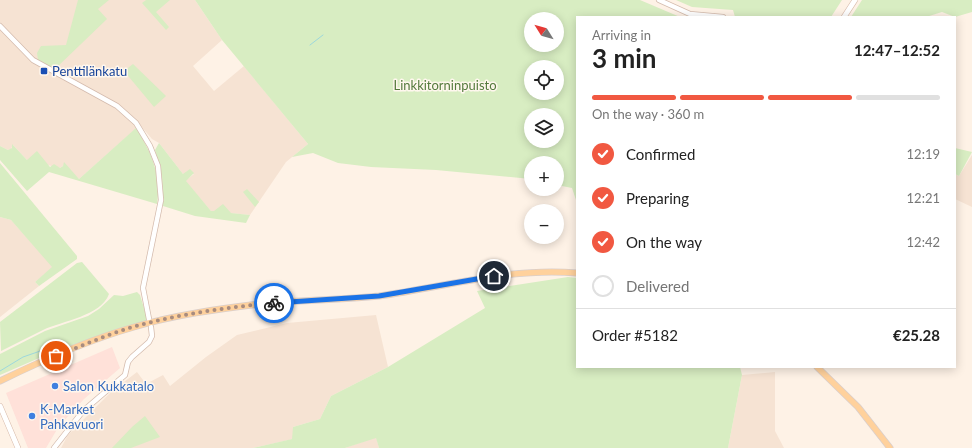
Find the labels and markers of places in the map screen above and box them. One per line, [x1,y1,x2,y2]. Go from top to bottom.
place label: Penttilänkatu [52,63,127,79]
marker: Penttilänkatu [39,66,49,76]
pin [477,259,511,293]
pin [39,339,73,373]
place label: Salon Kukkatalo [63,378,154,394]
marker: Salon Kukkatalo [50,381,60,391]
place label: K-Market Pahkavuori [40,401,103,432]
marker: K-Market Pahkavuori [27,411,37,421]

